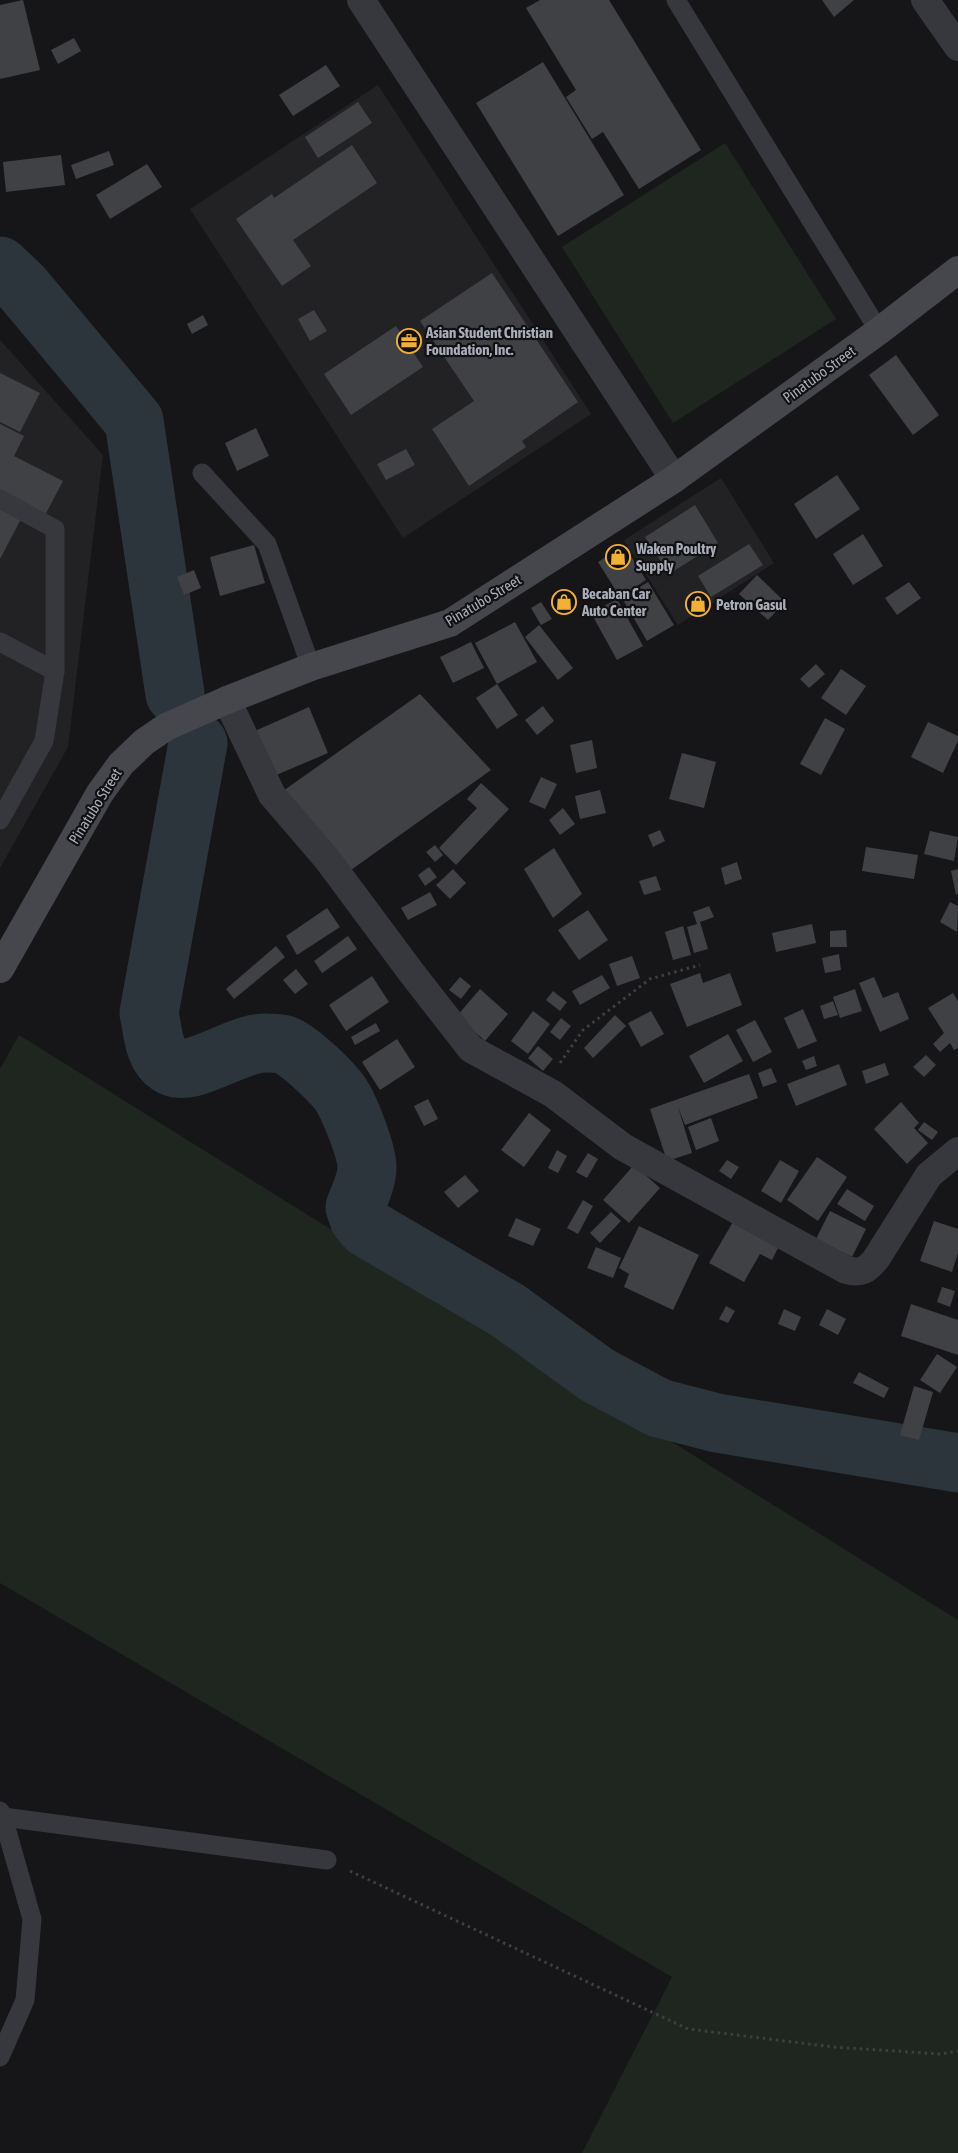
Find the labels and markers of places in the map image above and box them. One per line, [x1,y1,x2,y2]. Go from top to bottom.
place label: Asian Student Christian Foundation, Inc. [425,324,553,358]
office icon: Asian Student Christian Foundation, Inc. [396,328,422,354]
place label: Waken Poultry Supply [635,540,717,574]
shop icon: Waken Poultry Supply [605,544,631,570]
place label: Becaban Car Auto Center [581,585,651,619]
shop icon: Becaban Car Auto Center [551,589,577,615]
shop icon: Petron Gasul [685,591,711,617]
place label: Petron Gasul [716,596,788,613]

